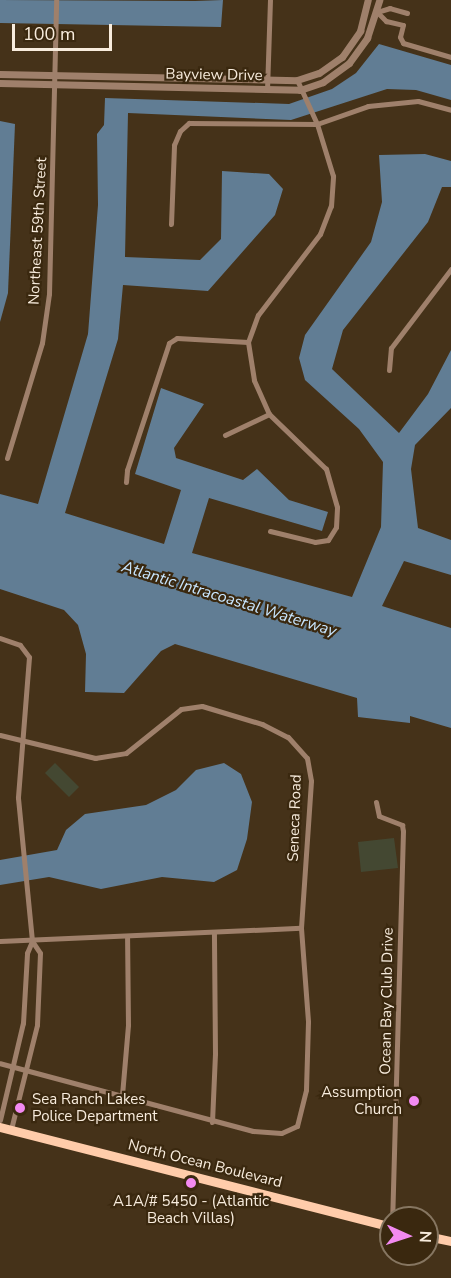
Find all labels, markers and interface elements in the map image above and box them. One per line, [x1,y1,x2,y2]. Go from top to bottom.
scale bar [15,12,116,50]
text: 100 m [23,22,75,46]
street label: Bayview Drive [165,65,263,85]
street label: Northeast 59th Street [25,157,51,305]
water label: Atlantic Intracoastal Waterway [119,557,339,641]
street label: Seneca Road [284,774,306,862]
street label: Ocean Bay Club Drive [377,927,397,1075]
place label: Assumption Church [321,1083,402,1118]
place label: Sea Ranch Lakes Police Department [32,1090,157,1125]
marker: Assumption Church [407,1094,421,1108]
marker: Sea Ranch Lakes Police Department [13,1101,27,1115]
street label: North Ocean Boulevard [126,1136,284,1192]
marker: A1A/# 5450 - (Atlantic Beach Villas) [184,1176,198,1190]
place label: A1A/# 5450 - (Atlantic Beach Villas) [113,1192,269,1227]
north arrow [379,1206,439,1266]
text: N [414,1230,436,1243]

